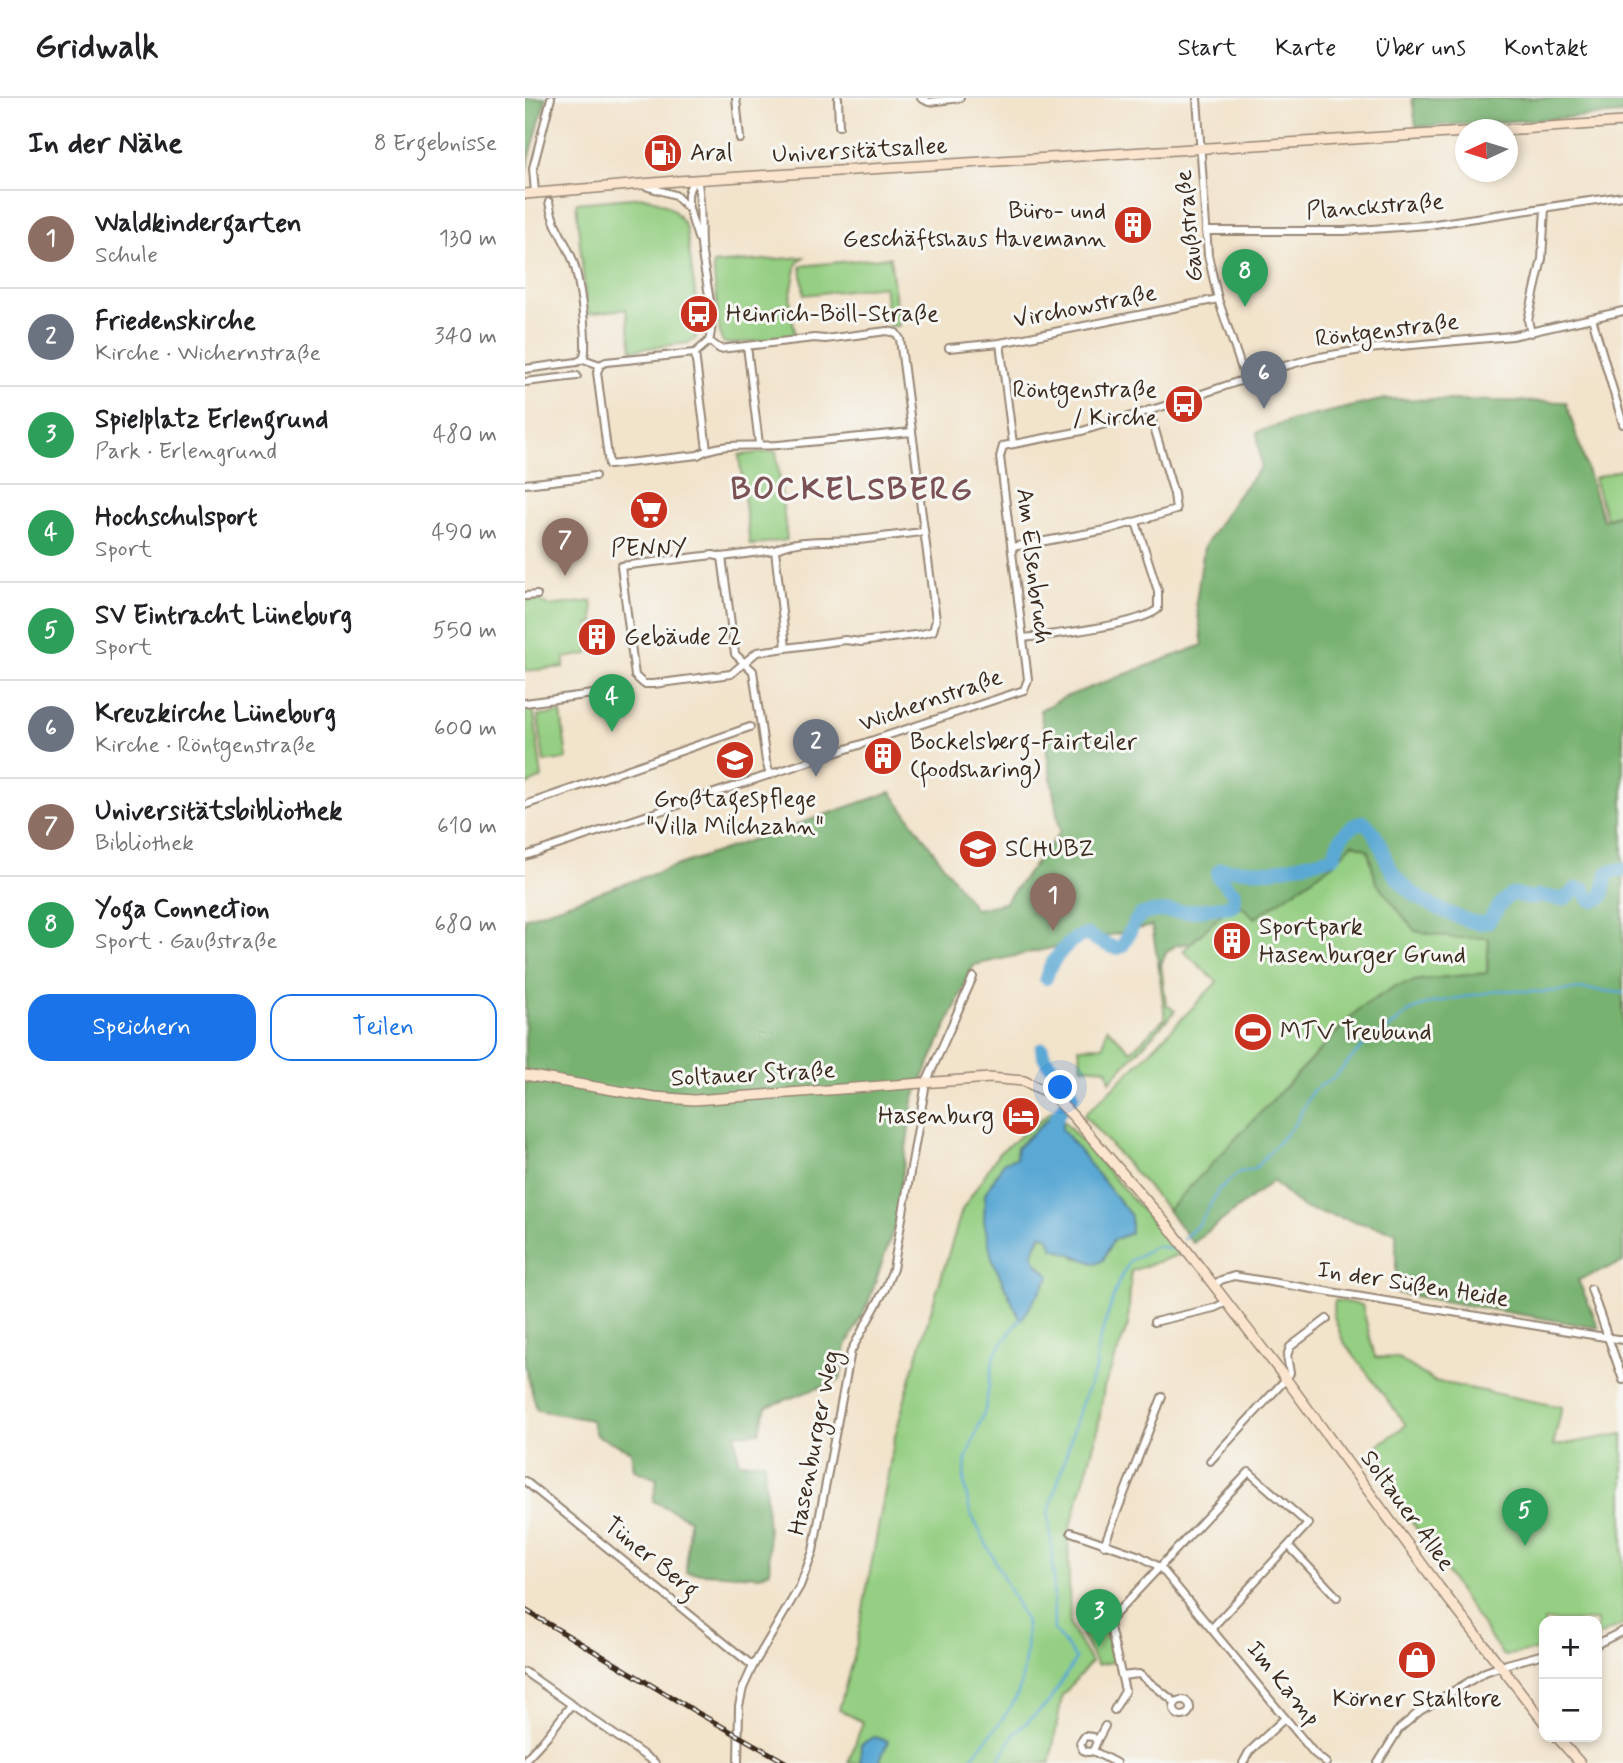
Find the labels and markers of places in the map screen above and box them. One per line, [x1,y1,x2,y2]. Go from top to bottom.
fuel station icon: Aral [642,132,684,174]
place label: Aral [690,138,733,169]
place label: Büro- und Geschäftshaus Havemann [843,196,1106,255]
building icon: Büro- und Geschäftshaus Havemann [1112,204,1154,246]
pin: 8 [1222,249,1268,307]
bus stop icon: Heinrich-Böll-Straße [678,293,720,335]
place label: Heinrich-Böll-Straße [726,299,939,330]
pin: 6 [1241,351,1287,409]
place label: Röntgenstraße / Kirche [1013,375,1157,434]
bus stop icon: Röntgenstraße / Kirche [1163,383,1205,425]
supermarket icon: PENNY [628,489,670,531]
pin: 7 [542,518,588,576]
place label: PENNY [611,534,687,565]
building icon: Gebäude 22 [576,616,618,658]
place label: Gebäude 22 [624,622,742,653]
pin: 4 [589,674,635,732]
pin: 2 [793,719,839,777]
place label: Bockelsberg-Fairteiler (foodsharing) [910,727,1137,788]
building icon: Bockelsberg-Fairteiler (foodsharing) [862,735,904,777]
school or university icon: Großtagespflege "Villa Milchzahn" [714,739,756,781]
place label: Großtagespflege "Villa Milchzahn" [646,784,824,843]
school or university icon: SCHUBZ [957,828,999,870]
place label: SCHUBZ [1005,834,1094,865]
pin: 1 [1030,873,1076,931]
place label: Sportpark Hasenburger Grund [1259,912,1466,973]
building icon: Sportpark Hasenburger Grund [1211,920,1253,962]
sports icon: MTV Treubund [1232,1011,1274,1053]
place label: MTV Treubund [1280,1017,1432,1048]
hotel icon: Hasenburg [1000,1095,1042,1137]
place label: Hasenburg [878,1101,994,1134]
pin: 5 [1502,1488,1548,1546]
pin: 3 [1076,1589,1122,1647]
shop icon: Körner Stahltore [1396,1639,1438,1681]
place label: Körner Stahltore [1332,1684,1502,1715]

